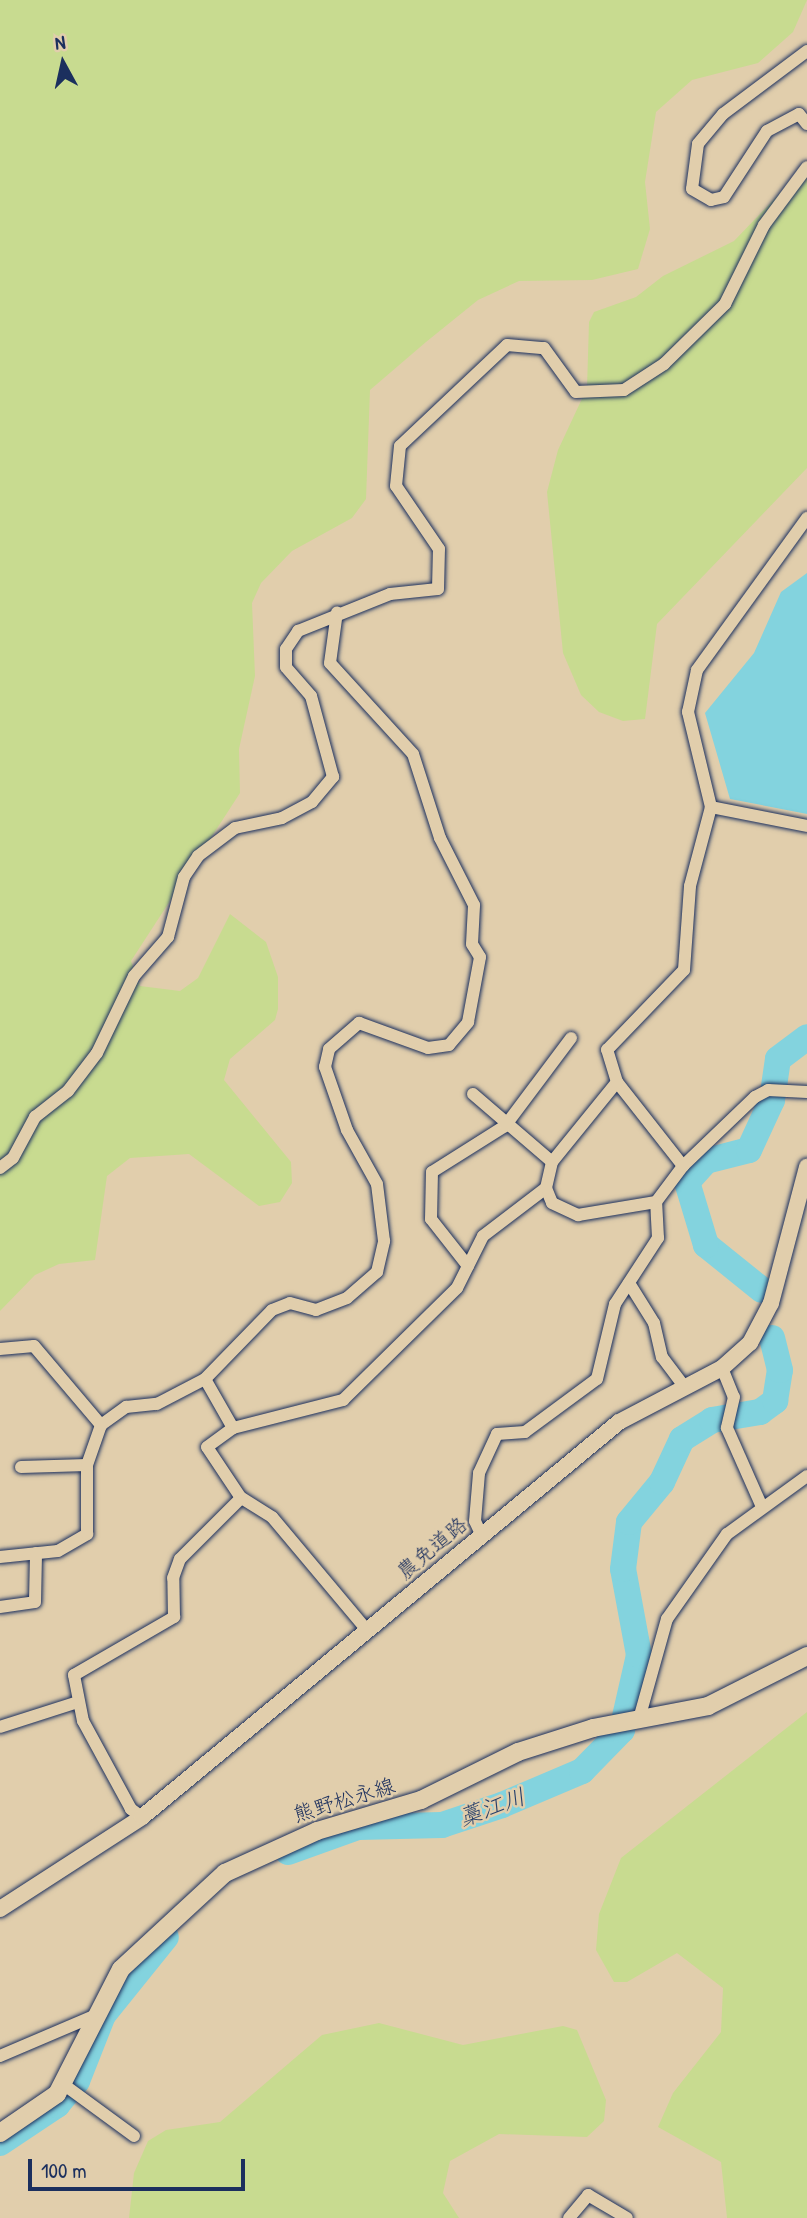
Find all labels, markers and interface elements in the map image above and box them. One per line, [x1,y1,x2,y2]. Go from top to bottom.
north arrow [28,28,98,98]
text: N [53,29,67,56]
street label: 農免道路 [392,1511,472,1585]
street label: 熊野松永線 [290,1773,398,1827]
water label: 藁江川 [455,1782,529,1832]
scale bar [32,2144,248,2188]
text: 100 m [41,2156,87,2185]

